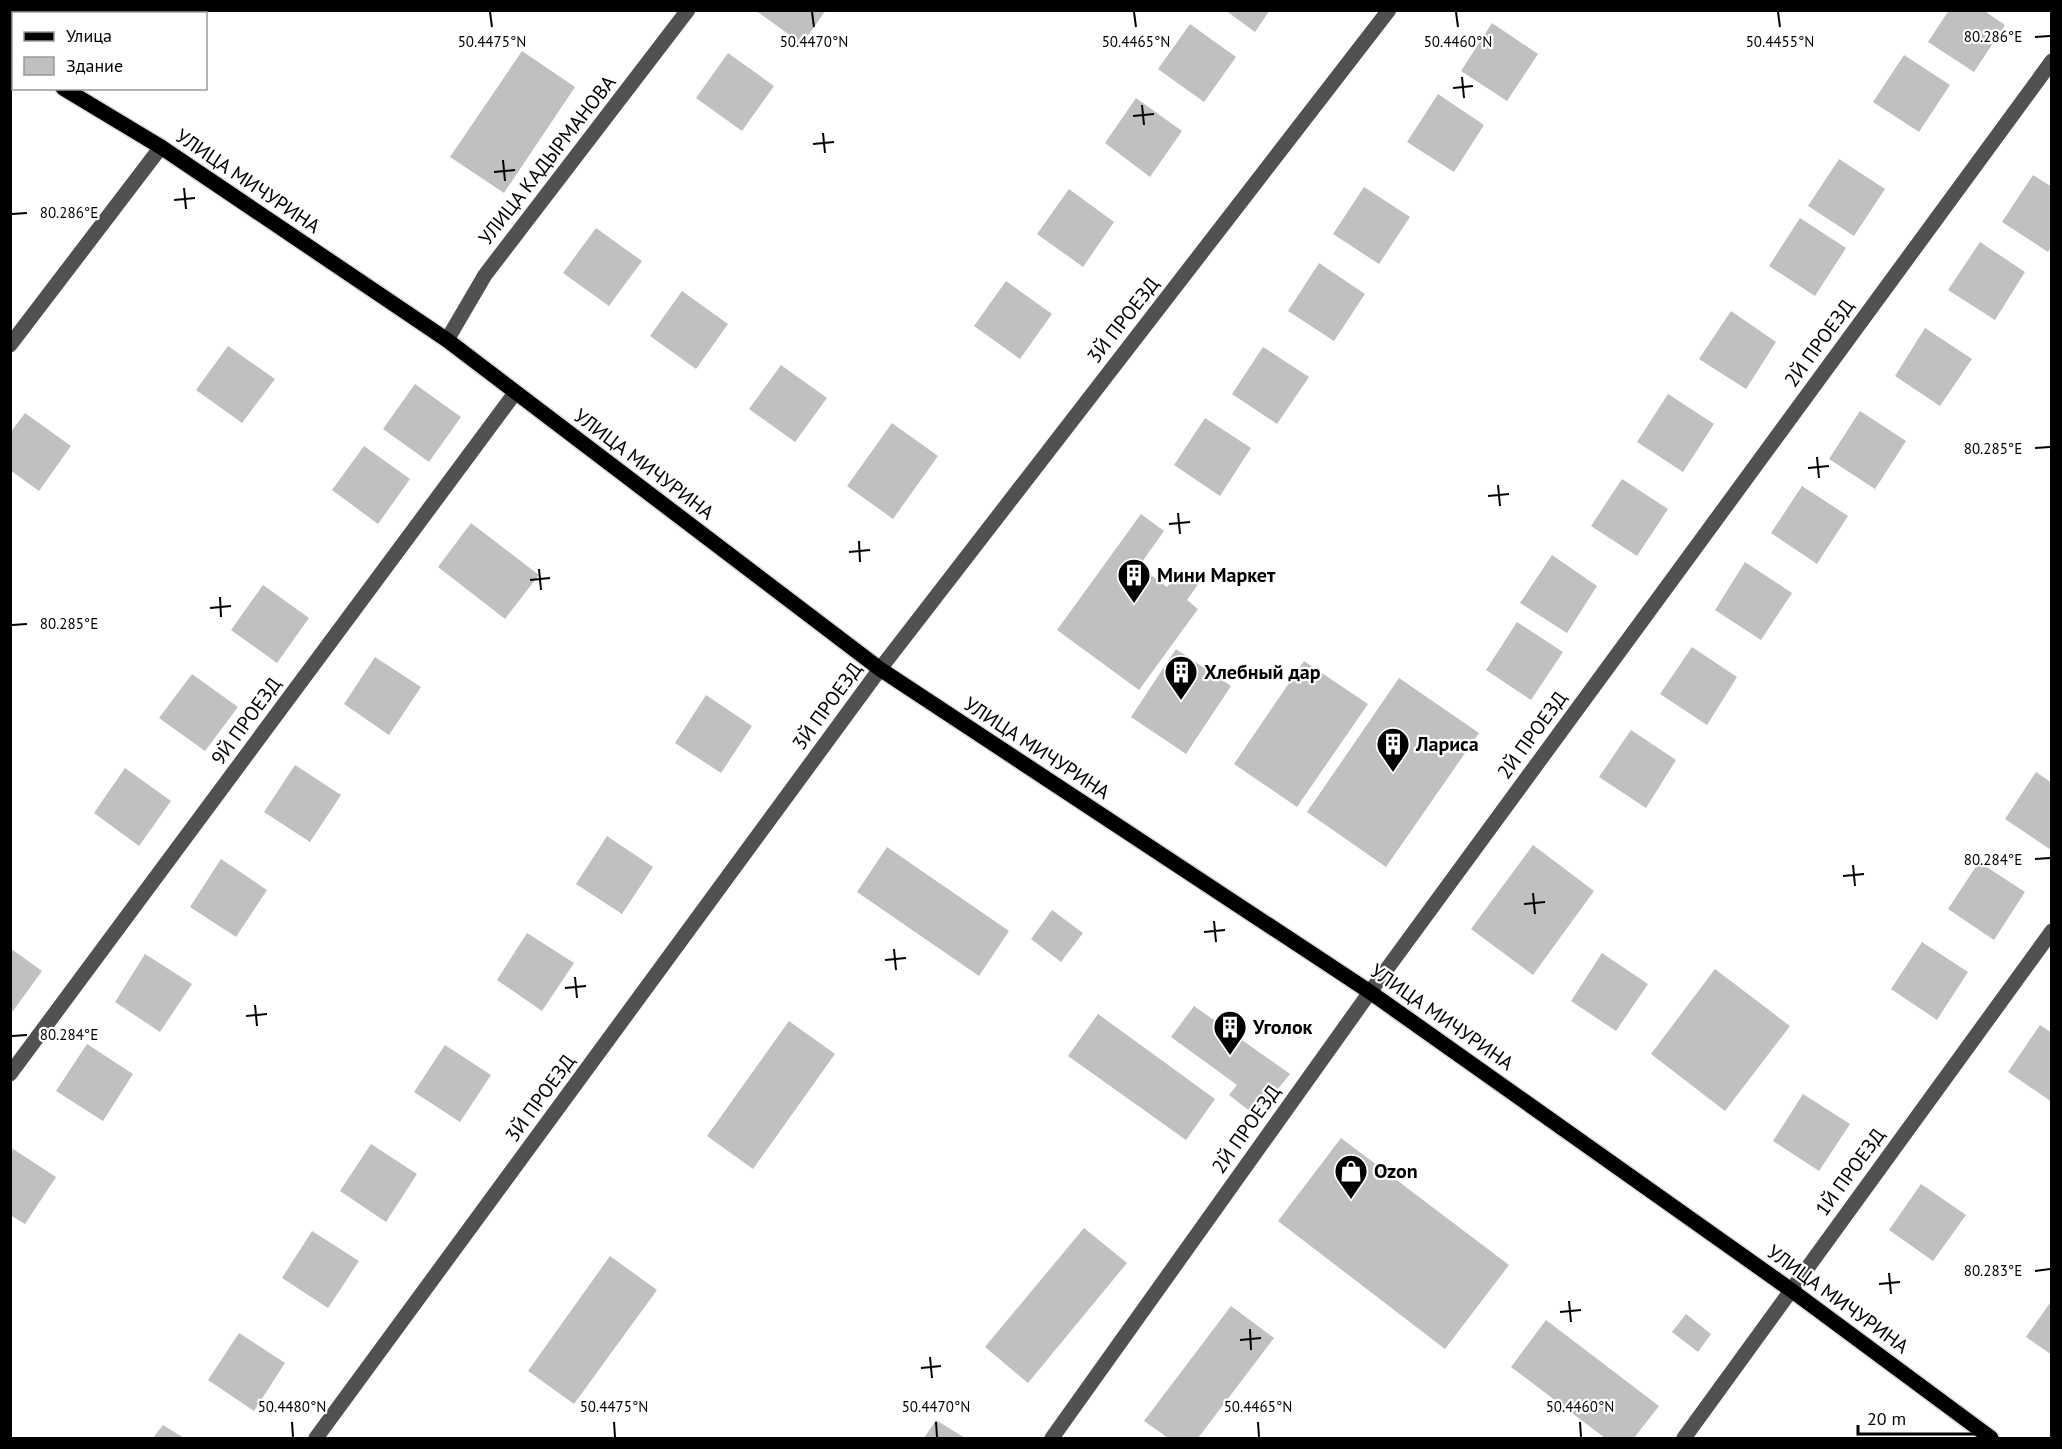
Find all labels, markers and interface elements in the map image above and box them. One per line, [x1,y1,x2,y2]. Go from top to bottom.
legend [12,12,207,90]
text: Улица [66,24,112,47]
text: 80.286°E [1964,27,2022,46]
text: 50.4475°N [458,32,526,51]
text: 50.4470°N [780,32,848,51]
text: 50.4465°N [1102,32,1170,51]
text: 50.4460°N [1424,32,1492,51]
text: 50.4455°N [1746,32,1814,51]
text: Здание [66,54,123,77]
street label: УЛИЦА КАДЫРМАНОВА [473,70,622,250]
street label: УЛИЦА МИЧУРИНА [171,123,326,239]
text: 80.286°E [40,203,98,222]
street label: 3Й ПРОЕЗД [1081,272,1165,368]
street label: 2Й ПРОЕЗД [1778,294,1860,392]
street label: УЛИЦА МИЧУРИНА [569,403,720,525]
text: 80.285°E [1964,439,2022,458]
building icon: Мини Маркет [1116,557,1152,604]
place label: Мини Маркет [1157,562,1276,588]
text: 80.285°E [40,614,98,633]
building icon: Хлебный дар [1163,654,1199,701]
street label: 3Й ПРОЕЗД [786,657,868,755]
place label: Хлебный дар [1204,659,1321,685]
street label: 9Й ПРОЕЗД [205,672,287,770]
street label: 2Й ПРОЕЗД [1491,686,1573,784]
street label: УЛИЦА МИЧУРИНА [959,691,1115,805]
building icon: Лариса [1375,726,1411,773]
place label: Лариса [1415,731,1479,757]
text: 80.284°E [1964,850,2022,869]
street label: УЛИЦА МИЧУРИНА [1365,958,1519,1076]
building icon: Уголок [1212,1009,1248,1056]
place label: Уголок [1252,1014,1313,1040]
text: 80.284°E [40,1025,98,1044]
street label: 3Й ПРОЕЗД [499,1049,581,1147]
street label: 2Й ПРОЕЗД [1206,1080,1286,1178]
street label: 1Й ПРОЕЗД [1809,1123,1891,1221]
shop icon: Ozon [1333,1153,1369,1200]
place label: Ozon [1374,1158,1418,1184]
street label: УЛИЦА МИЧУРИНА [1762,1239,1914,1359]
text: 80.283°E [1964,1261,2022,1280]
text: 50.4480°N [258,1397,326,1416]
text: 50.4475°N [580,1397,648,1416]
text: 50.4470°N [902,1397,970,1416]
text: 50.4465°N [1224,1397,1292,1416]
text: 50.4460°N [1546,1397,1614,1416]
scale bar [1858,1398,1974,1436]
text: 20 m [1867,1407,1906,1430]

